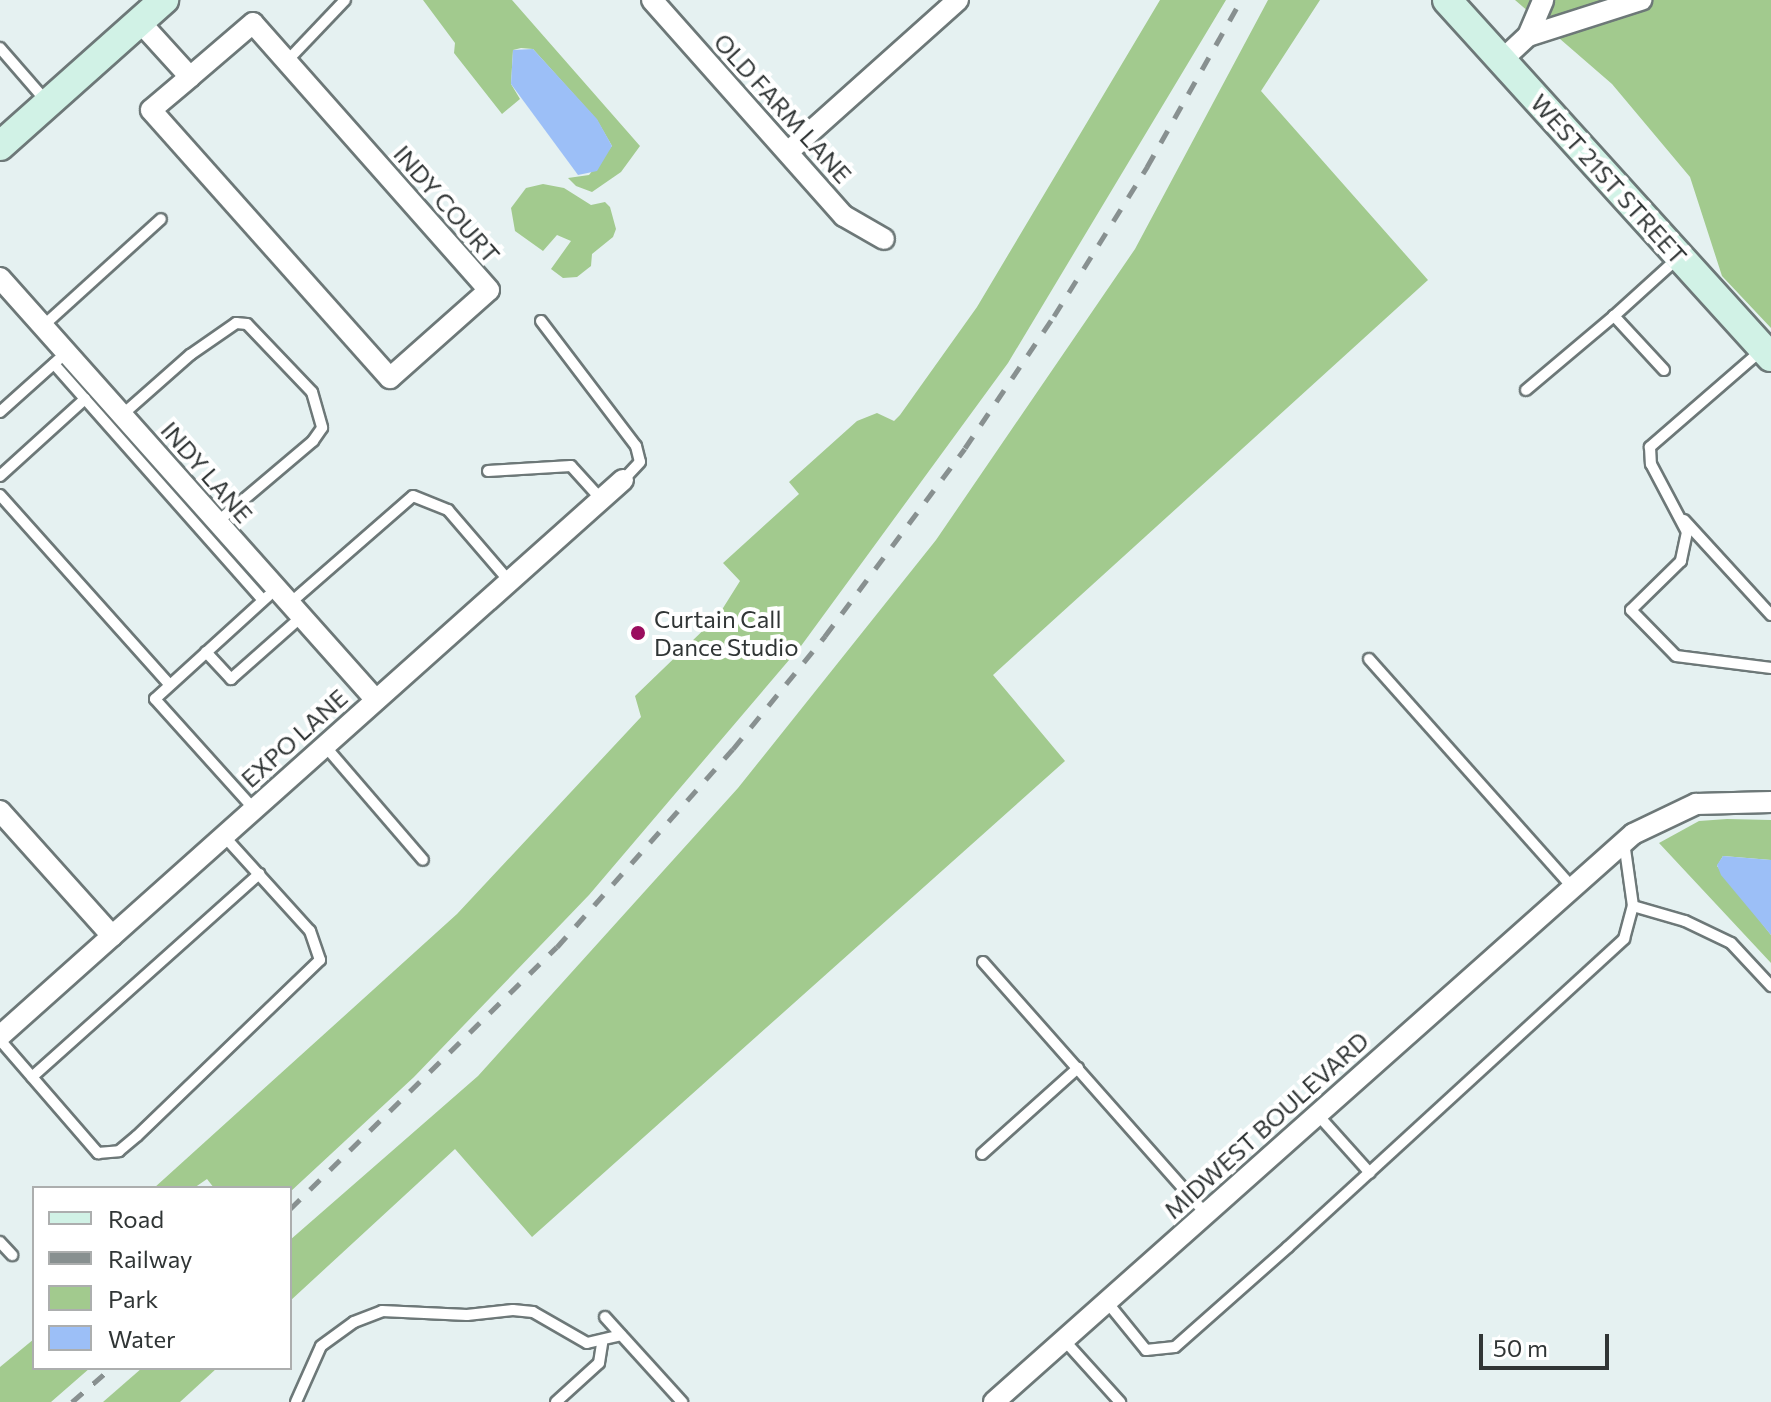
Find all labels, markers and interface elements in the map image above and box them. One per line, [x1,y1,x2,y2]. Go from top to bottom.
street label: OLD FARM LANE [708,27,858,189]
street label: WEST 21ST STREET [1525,88,1693,270]
street label: INDY COURT [388,139,506,269]
street label: INDY LANE [155,416,259,528]
place label: Curtain Call Dance Studio [654,605,799,661]
marker: Curtain Call Dance Studio [629,624,647,642]
street label: EXPO LANE [235,683,353,793]
street label: MIDWEST BOULEVARD [1158,1026,1374,1224]
legend [32,1186,292,1370]
text: Road [108,1204,164,1233]
text: Railway [108,1244,193,1273]
text: Park [108,1284,158,1313]
scale bar [1483,1318,1613,1368]
text: Water [108,1324,176,1353]
text: 50 m [1493,1333,1548,1362]

